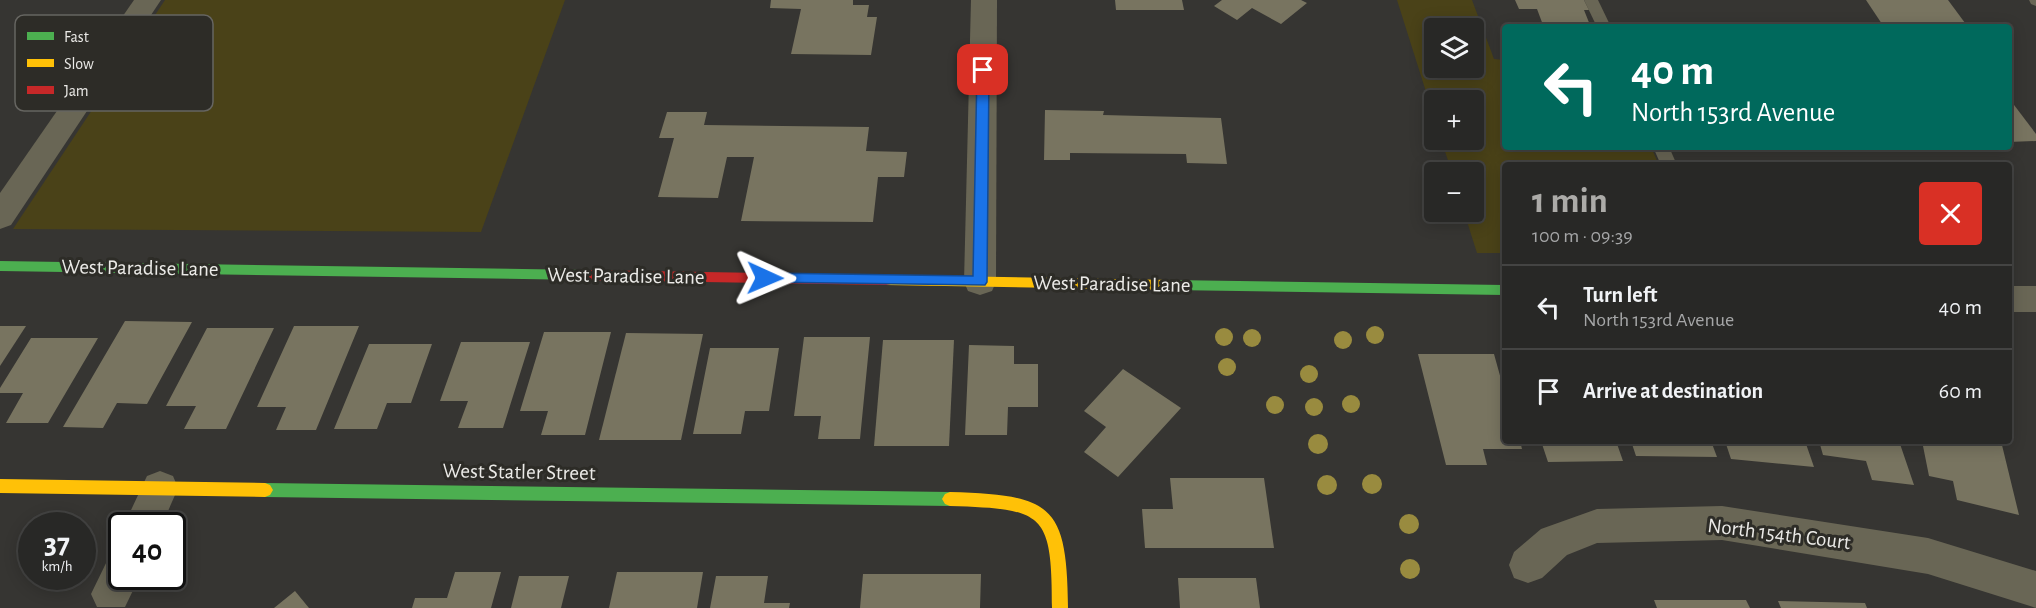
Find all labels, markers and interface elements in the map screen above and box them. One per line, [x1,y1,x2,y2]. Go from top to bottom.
legend [15,15,213,111]
map controls [1424,18,1484,222]
button: layers [1424,18,1484,78]
text: Fast [64,29,89,45]
pin [957,44,1008,95]
icon: left [1532,48,1610,126]
text: 40 m [1631,50,1714,92]
icon: arrive [966,53,999,86]
text: Slow [64,56,94,72]
text: Jam [64,83,89,99]
button: + [1424,90,1484,150]
text: North 153rd Avenue [1631,99,1835,126]
button: − [1424,162,1484,222]
button: close [1919,182,1982,245]
text: 1 min [1532,183,1608,219]
text: 100 m · 09:39 [1532,226,1633,246]
position arrow [733,246,797,310]
street label: West Paradise Lane [61,256,219,280]
street label: West Paradise Lane [547,264,705,288]
street label: West Paradise Lane [1033,272,1191,296]
text: Turn left [1583,284,1657,306]
icon: left [1532,291,1565,324]
text: 40 m [1939,296,1982,318]
text: North 153rd Avenue [1583,310,1734,330]
icon: arrive [1532,375,1565,408]
text: Arrive at destination [1583,380,1763,402]
text: 60 m [1939,380,1982,402]
street label: West Statler Street [442,460,596,484]
speed limit sign: 40 [108,512,186,590]
street label: North 154th Court [1706,515,1852,553]
text: 37 [44,529,70,559]
text: km/h [42,559,72,574]

